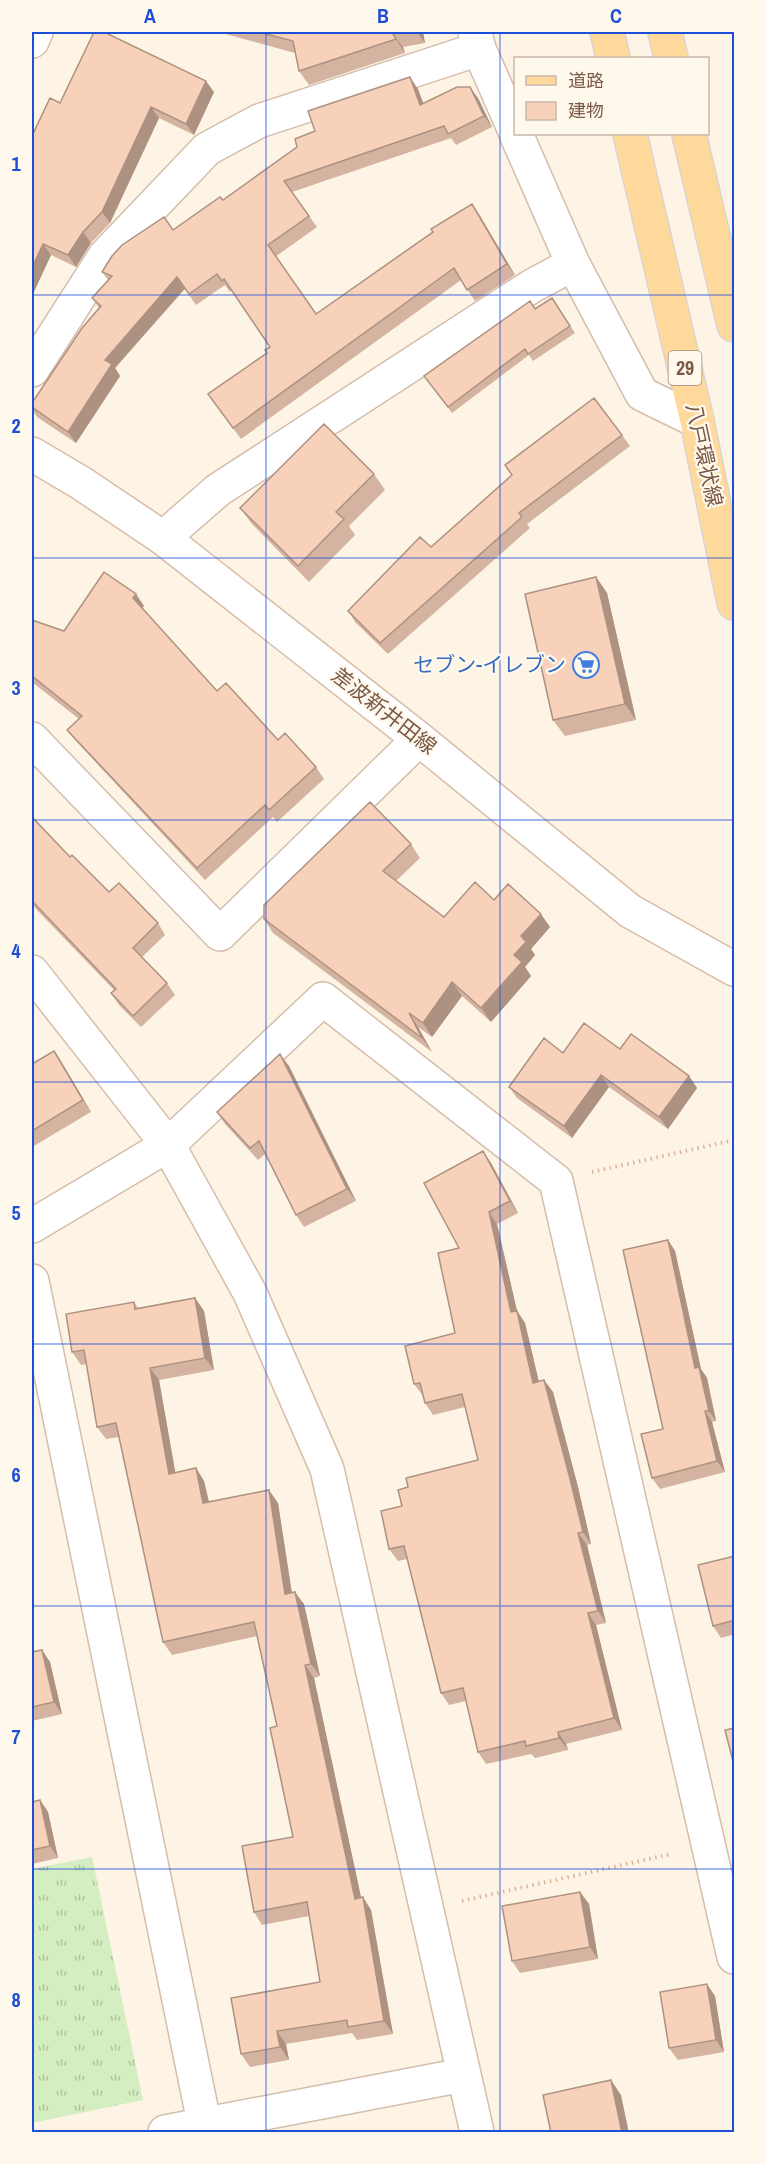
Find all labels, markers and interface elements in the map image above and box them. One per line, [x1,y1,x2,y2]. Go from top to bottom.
text: A [144,2,156,29]
text: B [377,2,389,29]
text: C [610,2,622,29]
legend [514,57,709,135]
text: 道路 [568,68,604,93]
text: 建物 [568,98,604,123]
text: 1 [11,150,21,177]
road number: 29 [668,351,702,385]
street label: 八戸環状線 [679,401,730,509]
text: 2 [11,412,21,439]
place label: セブン-イレブン [413,650,566,679]
supermarket icon: セブン-イレブン [571,650,601,680]
street label: 差波新井田線 [326,660,443,761]
text: 3 [11,674,21,701]
text: 4 [11,937,21,964]
text: 5 [11,1199,21,1226]
text: 6 [11,1461,21,1488]
text: 7 [11,1723,21,1750]
text: 8 [11,1986,21,2013]

